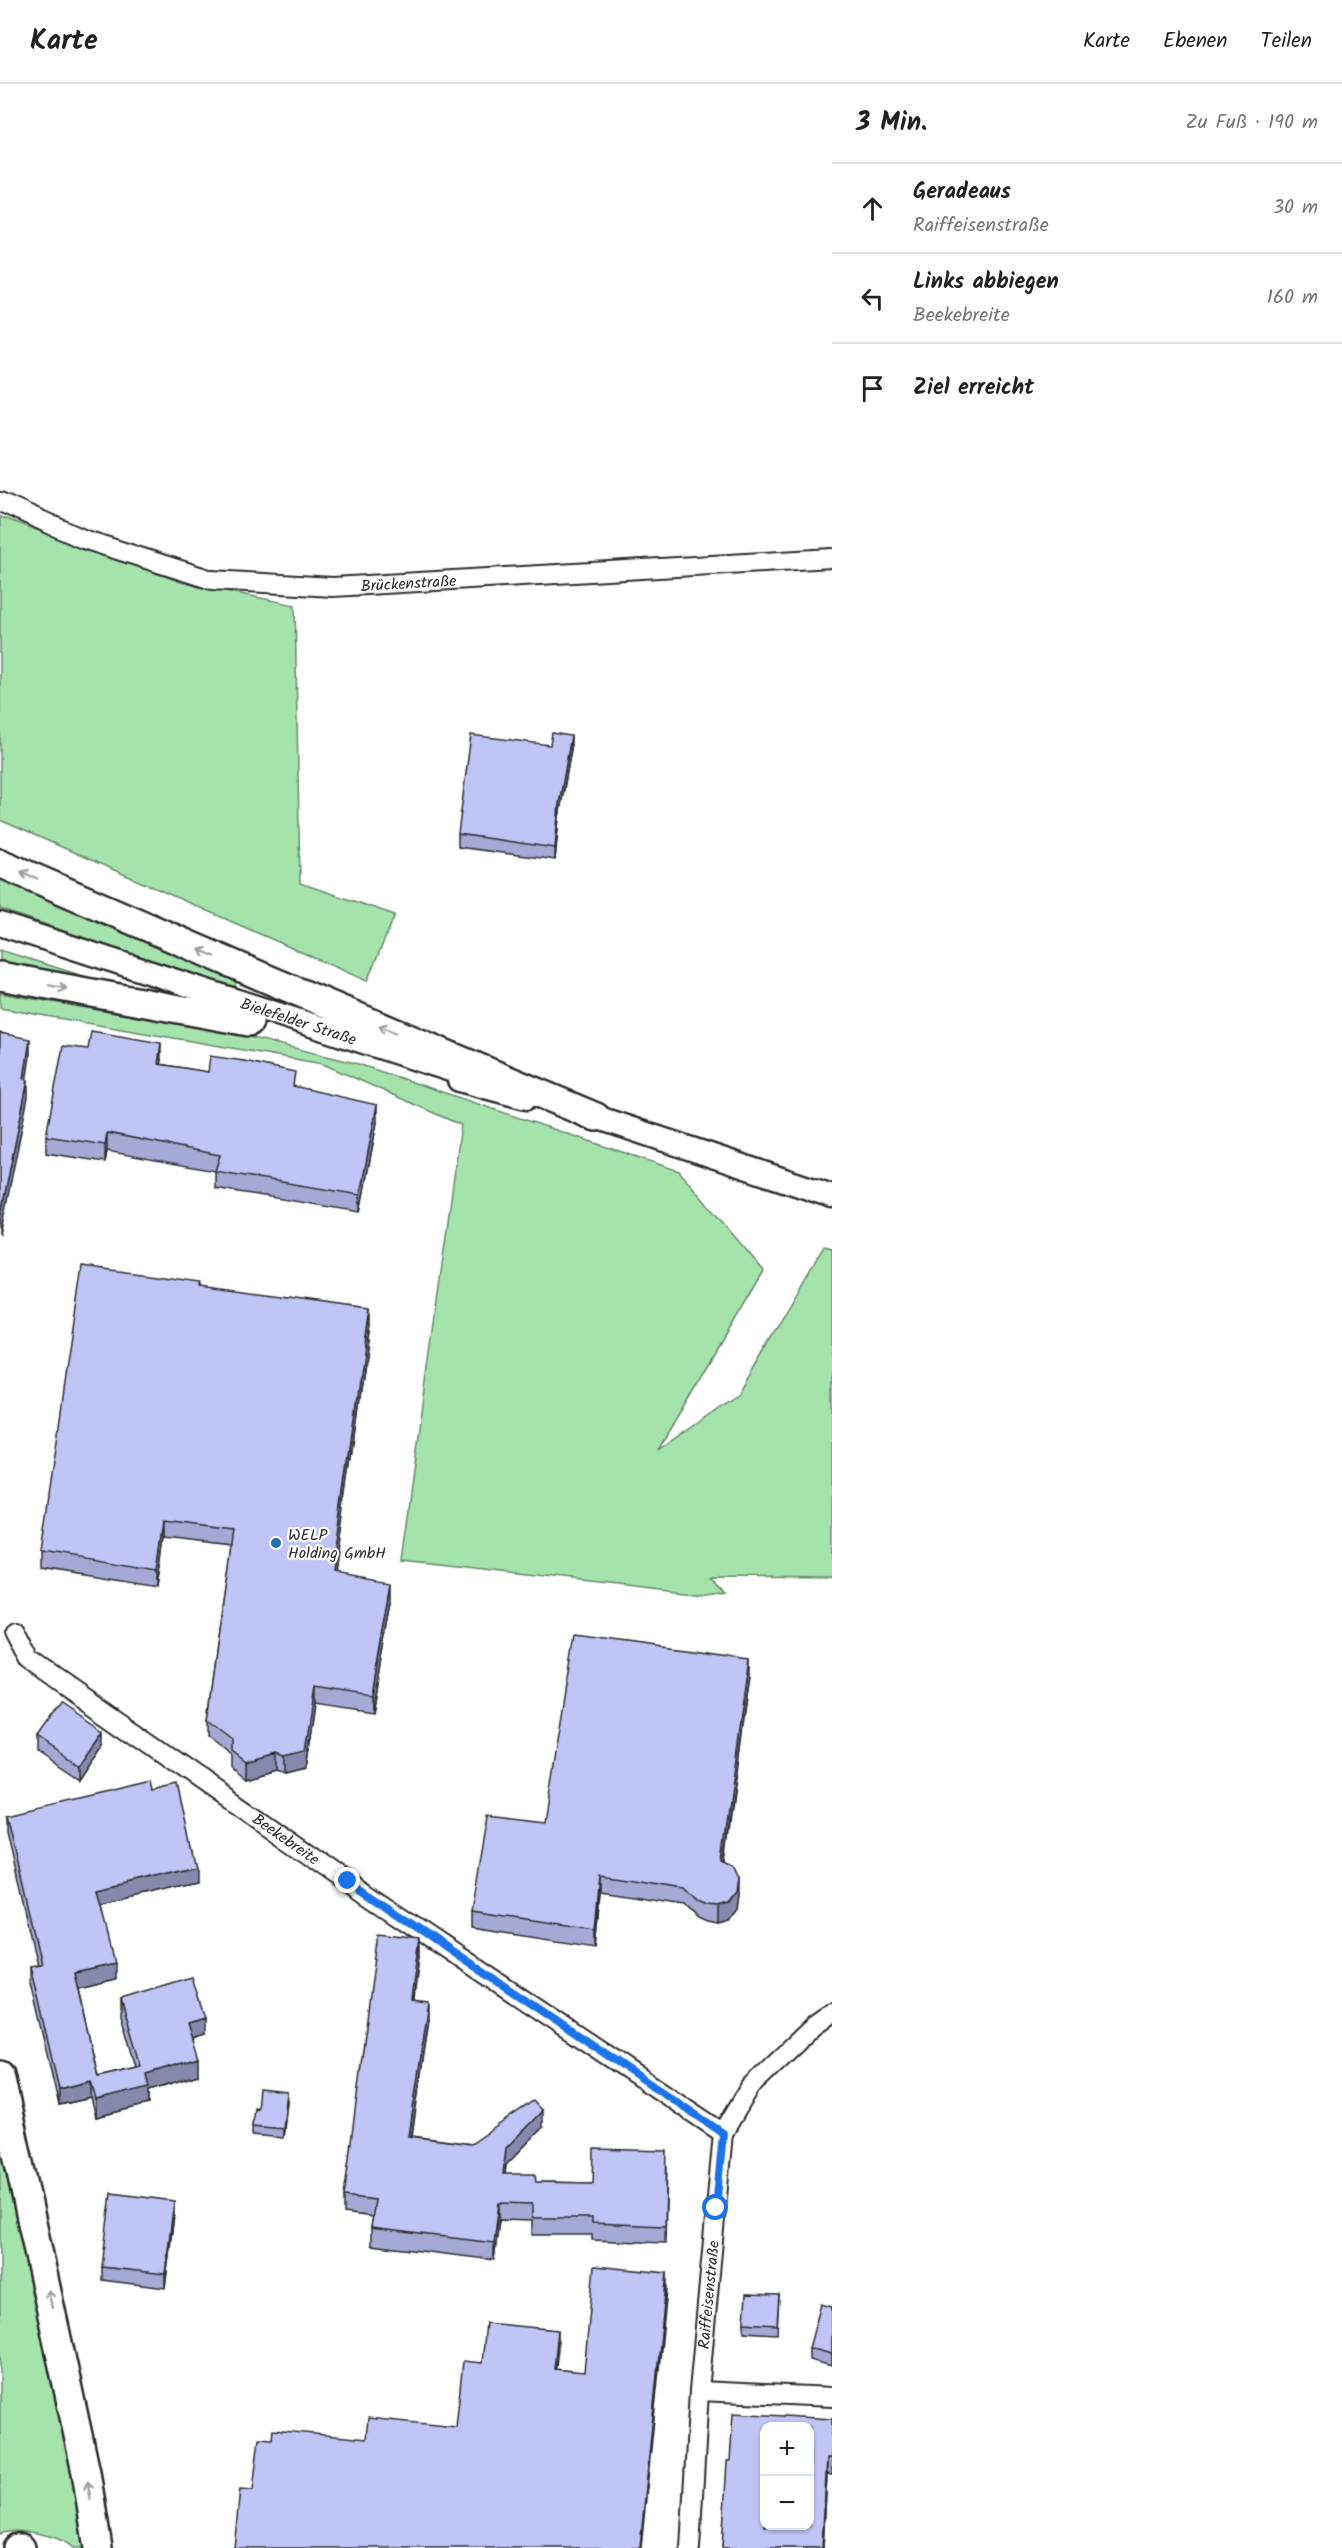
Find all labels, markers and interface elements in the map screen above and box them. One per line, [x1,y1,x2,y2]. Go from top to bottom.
text: Karte [30,19,98,64]
text: Karte [1083,25,1130,58]
text: Ebenen [1163,25,1228,58]
text: Teilen [1261,25,1312,58]
text: 3 Min. [856,102,927,144]
text: Zu Fuß · 190 m [1185,107,1318,139]
text: Geradeaus [913,175,1011,210]
icon: ahead [856,192,889,225]
text: 30 m [1273,192,1318,224]
text: Raiffeisenstraße [913,210,1049,242]
text: Links abbiegen [913,265,1059,300]
icon: left [856,282,889,315]
text: 160 m [1267,282,1318,314]
text: Beekebreite [913,300,1010,332]
text: Ziel erreicht [913,371,1034,406]
icon: arrive [856,372,889,405]
street label: Brückenstraße [360,569,457,599]
one-way arrow [20,869,38,881]
one-way arrow [199,947,217,958]
one-way arrow [47,982,67,993]
street label: Bielefelder Straße [237,992,359,1053]
one-way arrow [378,1023,396,1034]
place label: WELP Holding GmbH [288,1523,386,1566]
marker: WELP Holding GmbH [269,1536,283,1550]
street label: Beekebreite [247,1807,324,1872]
route end [334,1867,360,1893]
route start [702,2194,728,2220]
street label: Raiffeisenstraße [692,2240,727,2350]
one-way arrow [43,2290,55,2309]
map controls [760,2422,814,2530]
button: + [760,2422,814,2476]
button: − [760,2476,814,2530]
one-way arrow [83,2481,94,2501]

